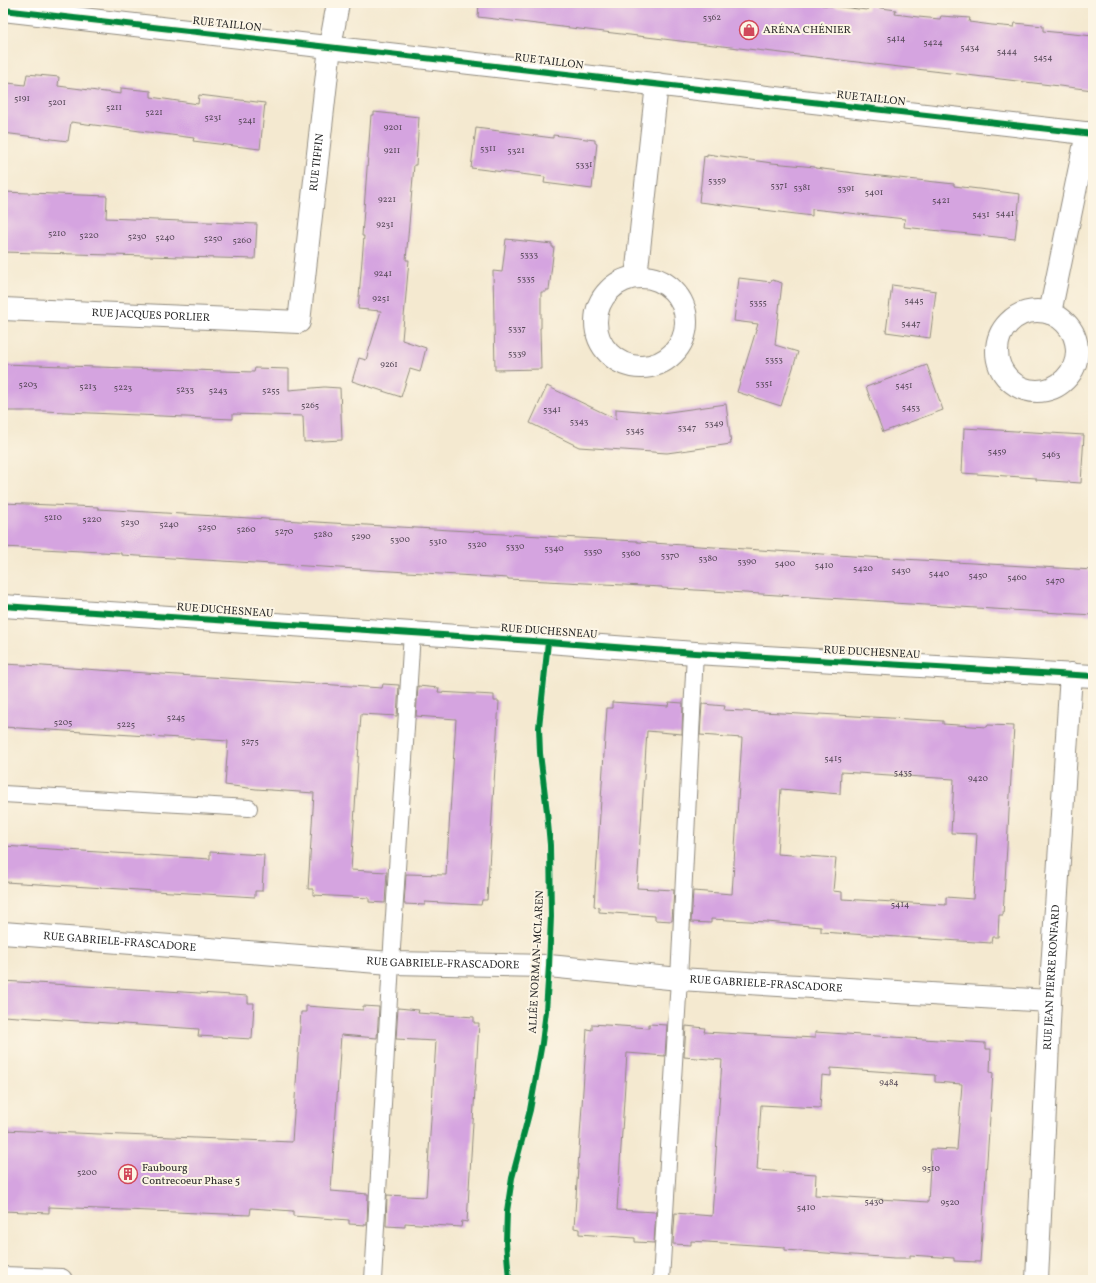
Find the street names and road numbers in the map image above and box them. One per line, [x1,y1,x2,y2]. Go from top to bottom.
street label: RUE TAILLON [192,14,262,36]
street label: RUE TAILLON [514,50,584,74]
street label: RUE TAILLON [836,88,906,110]
street label: RUE TIFFIN [306,133,328,192]
street label: RUE JACQUES PORLIER [91,305,211,326]
street label: RUE DUCHESNEAU [176,600,274,622]
street label: RUE DUCHESNEAU [500,621,598,643]
street label: RUE DUCHESNEAU [823,643,921,663]
street label: ALLÉE NORMAN-MCLAREN [526,890,548,1034]
street label: RUE JEAN PIERRE RONFARD [1040,904,1064,1050]
street label: RUE GABRIELE-FRASCADORE [43,929,197,955]
street label: RUE GABRIELE-FRASCADORE [366,954,520,973]
street label: RUE GABRIELE-FRASCADORE [689,972,843,996]

